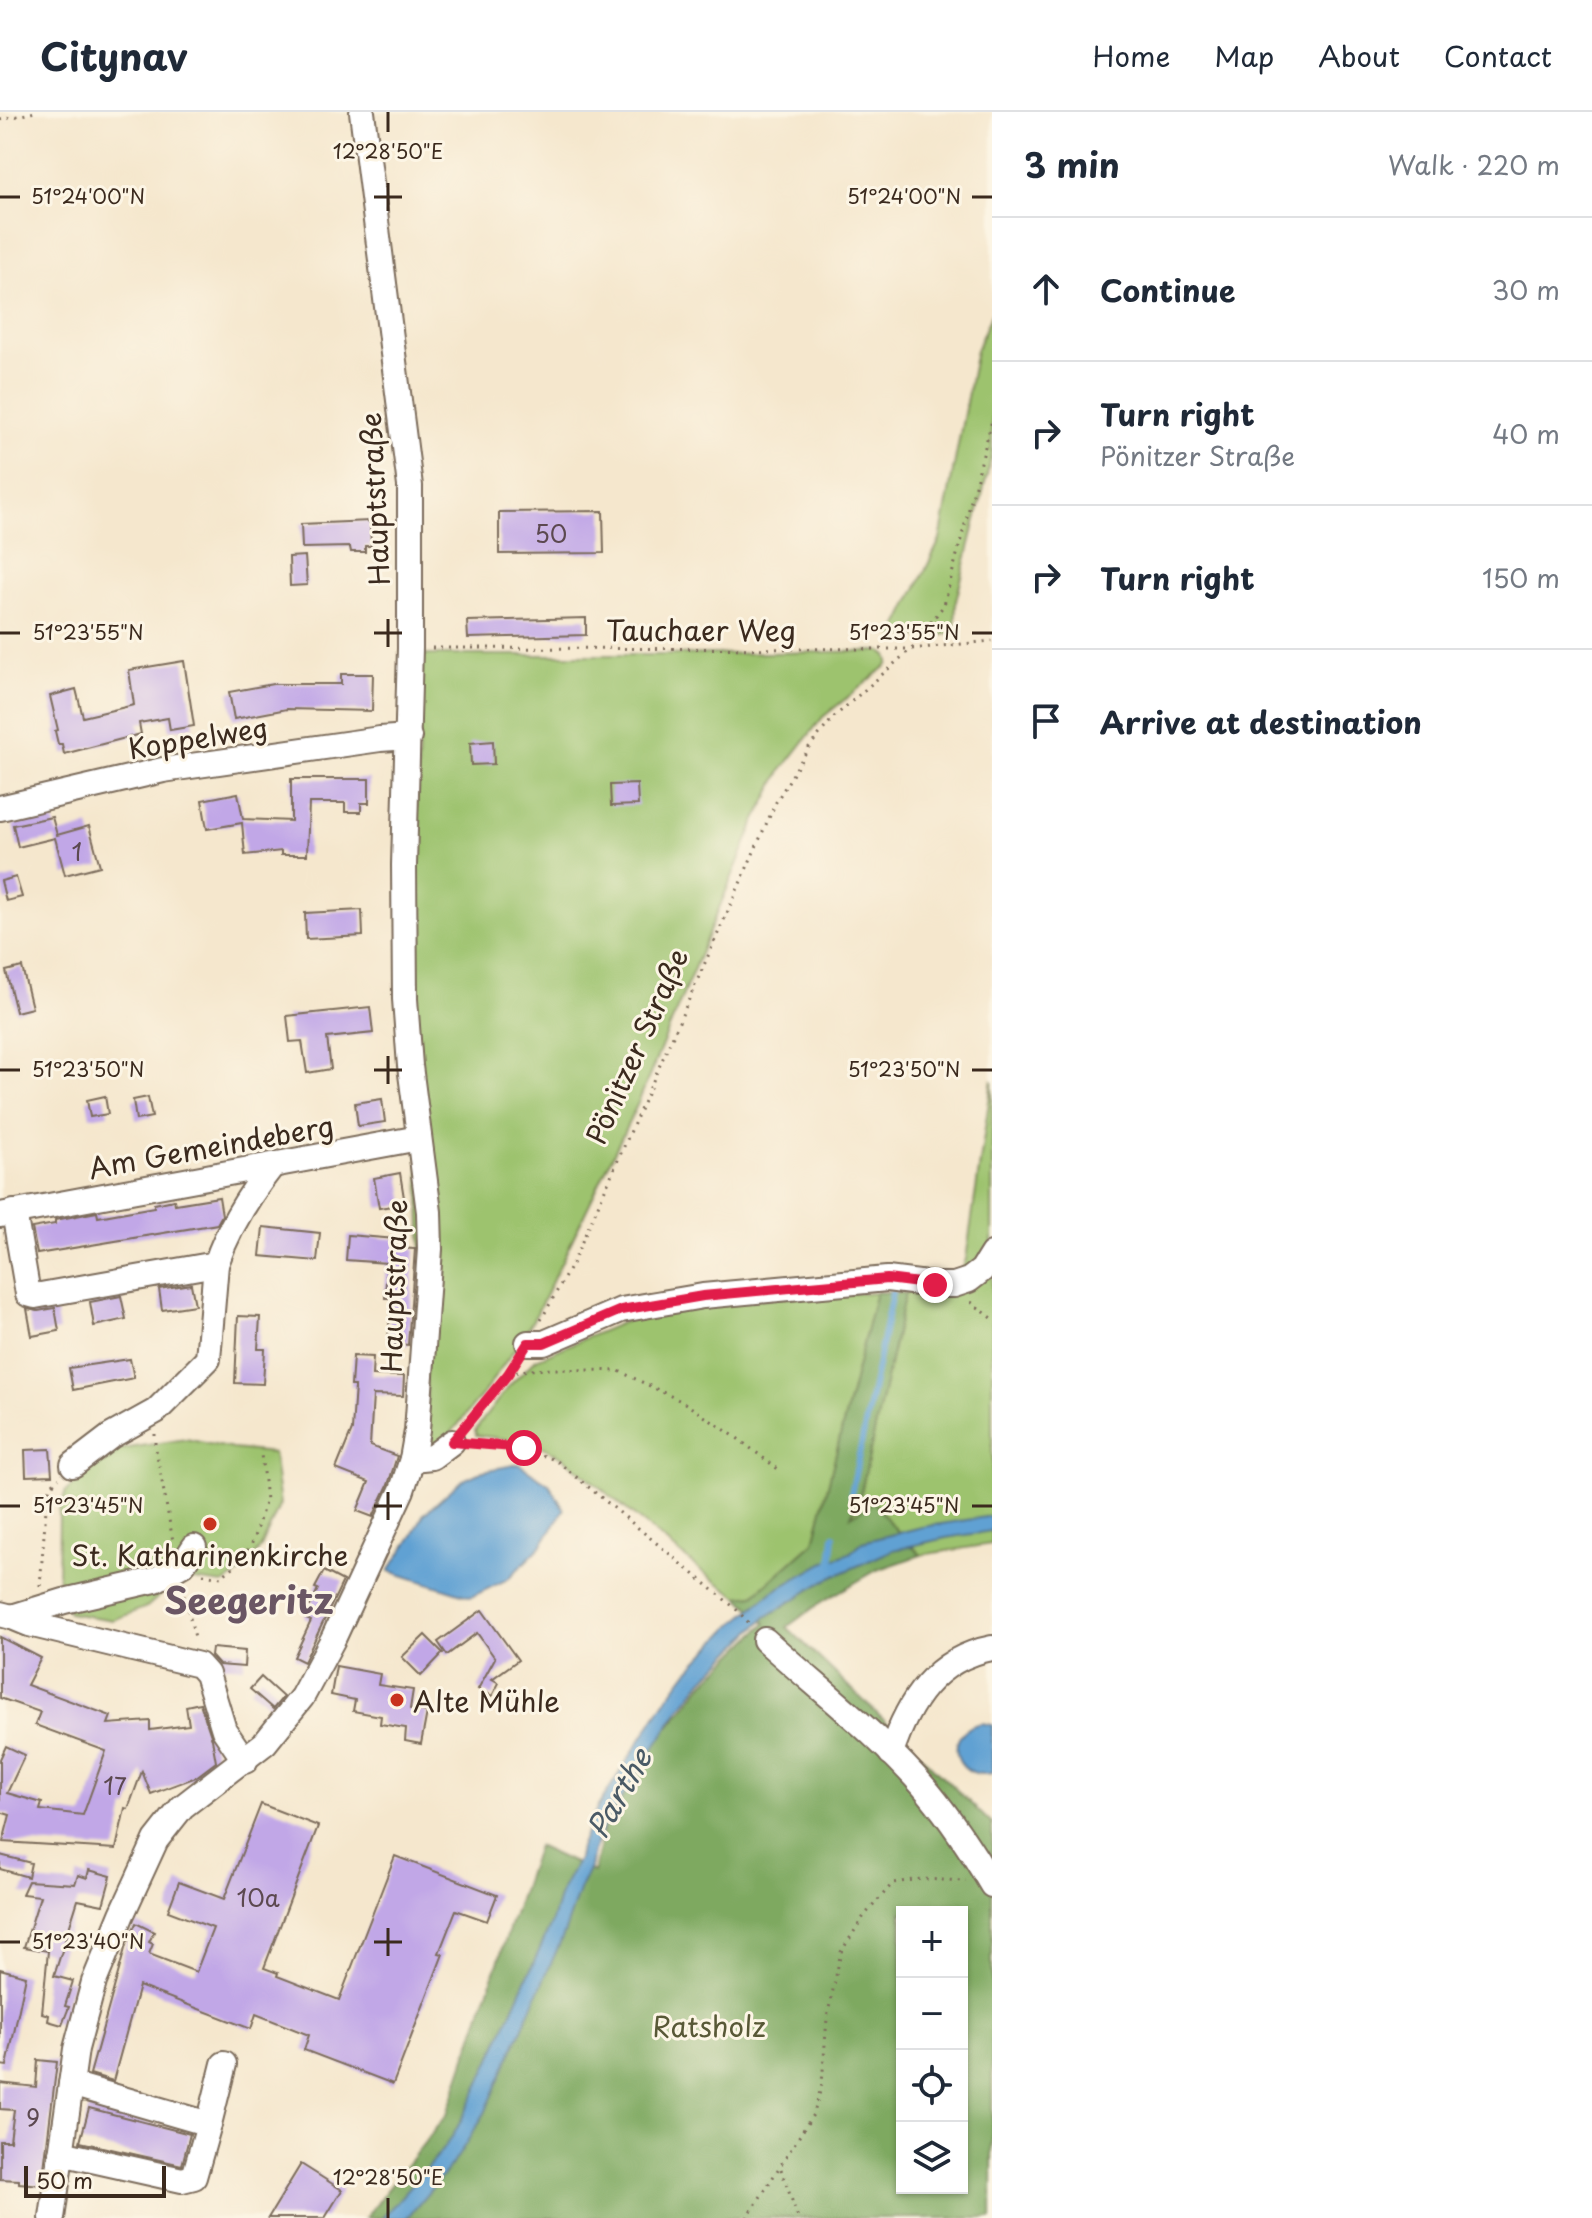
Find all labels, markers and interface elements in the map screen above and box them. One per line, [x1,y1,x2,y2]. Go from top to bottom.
text: Citynav [40,27,188,84]
text: Home [1092,34,1170,77]
text: Map [1214,34,1274,77]
text: About [1318,34,1400,77]
text: Contact [1444,34,1552,77]
text: 12°28'50"E [333,136,443,166]
text: 3 min [1024,138,1120,190]
text: Walk · 220 m [1388,145,1560,184]
text: 51°24'00"N [31,181,145,211]
text: 51°24'00"N [847,181,961,211]
icon: ahead [1024,267,1068,311]
text: Continue [1100,267,1235,312]
text: 30 m [1492,270,1560,309]
text: Turn right [1100,391,1255,436]
street label: Hauptstraße [348,411,400,587]
icon: right [1024,411,1068,455]
text: 40 m [1492,414,1560,453]
text: Pönitzer Straße [1100,436,1295,475]
house number: 50 [535,515,567,551]
icon: right [1024,555,1068,599]
text: Turn right [1100,555,1255,600]
text: 150 m [1482,558,1560,597]
street label: Tauchaer Weg [606,608,796,651]
text: 51°23'55"N [32,617,144,647]
text: 51°23'55"N [848,617,960,647]
icon: arrive [1024,699,1068,743]
text: Arrive at destination [1100,699,1422,744]
street label: Koppelweg [125,705,271,769]
house number: 1 [72,833,82,869]
street label: Pönitzer Straße [574,941,698,1151]
text: 51°23'50"N [32,1054,144,1084]
text: 51°23'50"N [848,1054,960,1084]
street label: Am Gemeindeberg [85,1103,337,1189]
street label: Hauptstraße [368,1199,418,1373]
route end [917,1267,953,1303]
route start [506,1430,542,1466]
text: 51°23'45"N [33,1490,143,1520]
text: 51°23'45"N [849,1490,959,1520]
marker: St. Katharinenkirche [201,1515,219,1533]
place label: St. Katharinenkirche [72,1533,348,1576]
district label: Seegeritz [164,1572,334,1626]
place label: Alte Mühle [413,1679,560,1722]
marker: Alte Mühle [388,1691,406,1709]
water label: Parthe [574,1738,663,1846]
house number: 17 [103,1767,127,1803]
house number: 10a [236,1879,280,1915]
map controls [896,1906,968,2194]
button: + [896,1906,968,1978]
text: 51°23'40"N [32,1926,144,1956]
button: − [896,1978,968,2050]
park label: Ratsholz [652,2004,766,2047]
button: locate [896,2050,968,2122]
house number: 9 [26,2099,40,2135]
button: layers [896,2122,968,2194]
scale bar [24,2162,166,2198]
text: 12°28'50"E [333,2162,443,2192]
text: 50 m [36,2163,93,2196]

